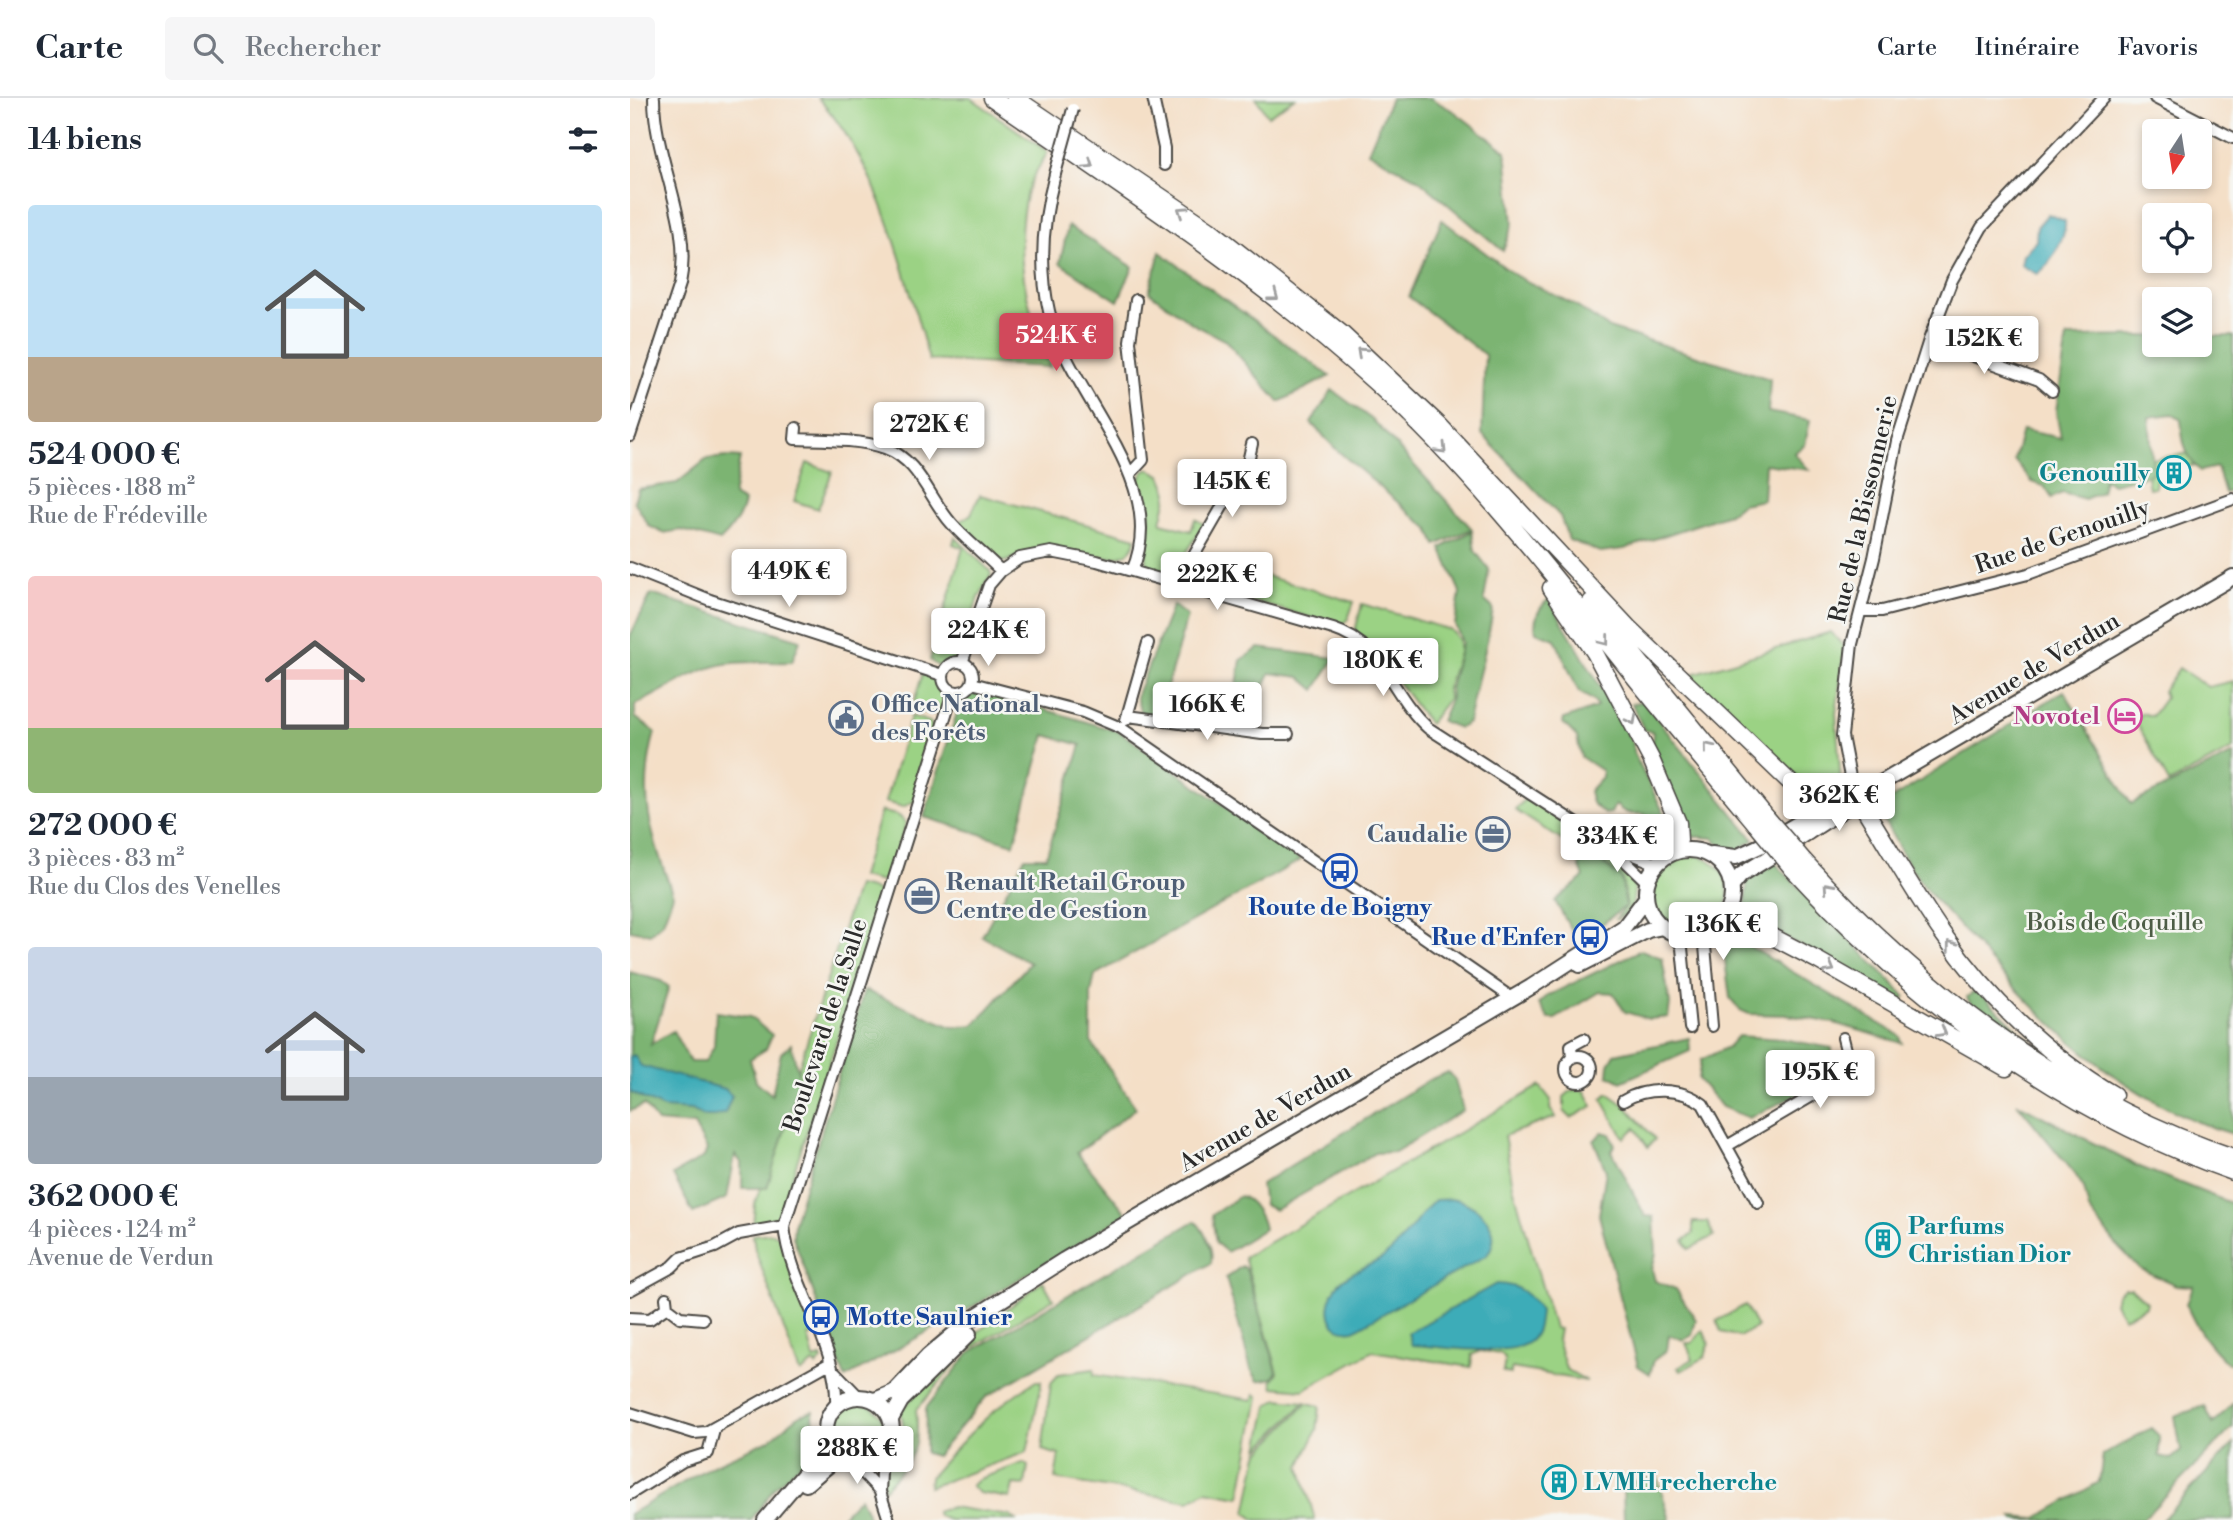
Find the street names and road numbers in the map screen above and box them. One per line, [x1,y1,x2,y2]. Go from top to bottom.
street label: Rue de la Bissonnerie [1823,392,1905,626]
street label: Rue de Genouilly [1971,493,2154,581]
street label: Avenue de Verdun [1943,606,2125,732]
street label: Boulevard de la Salle [777,915,875,1137]
street label: Avenue de Verdun [1173,1056,1357,1180]

